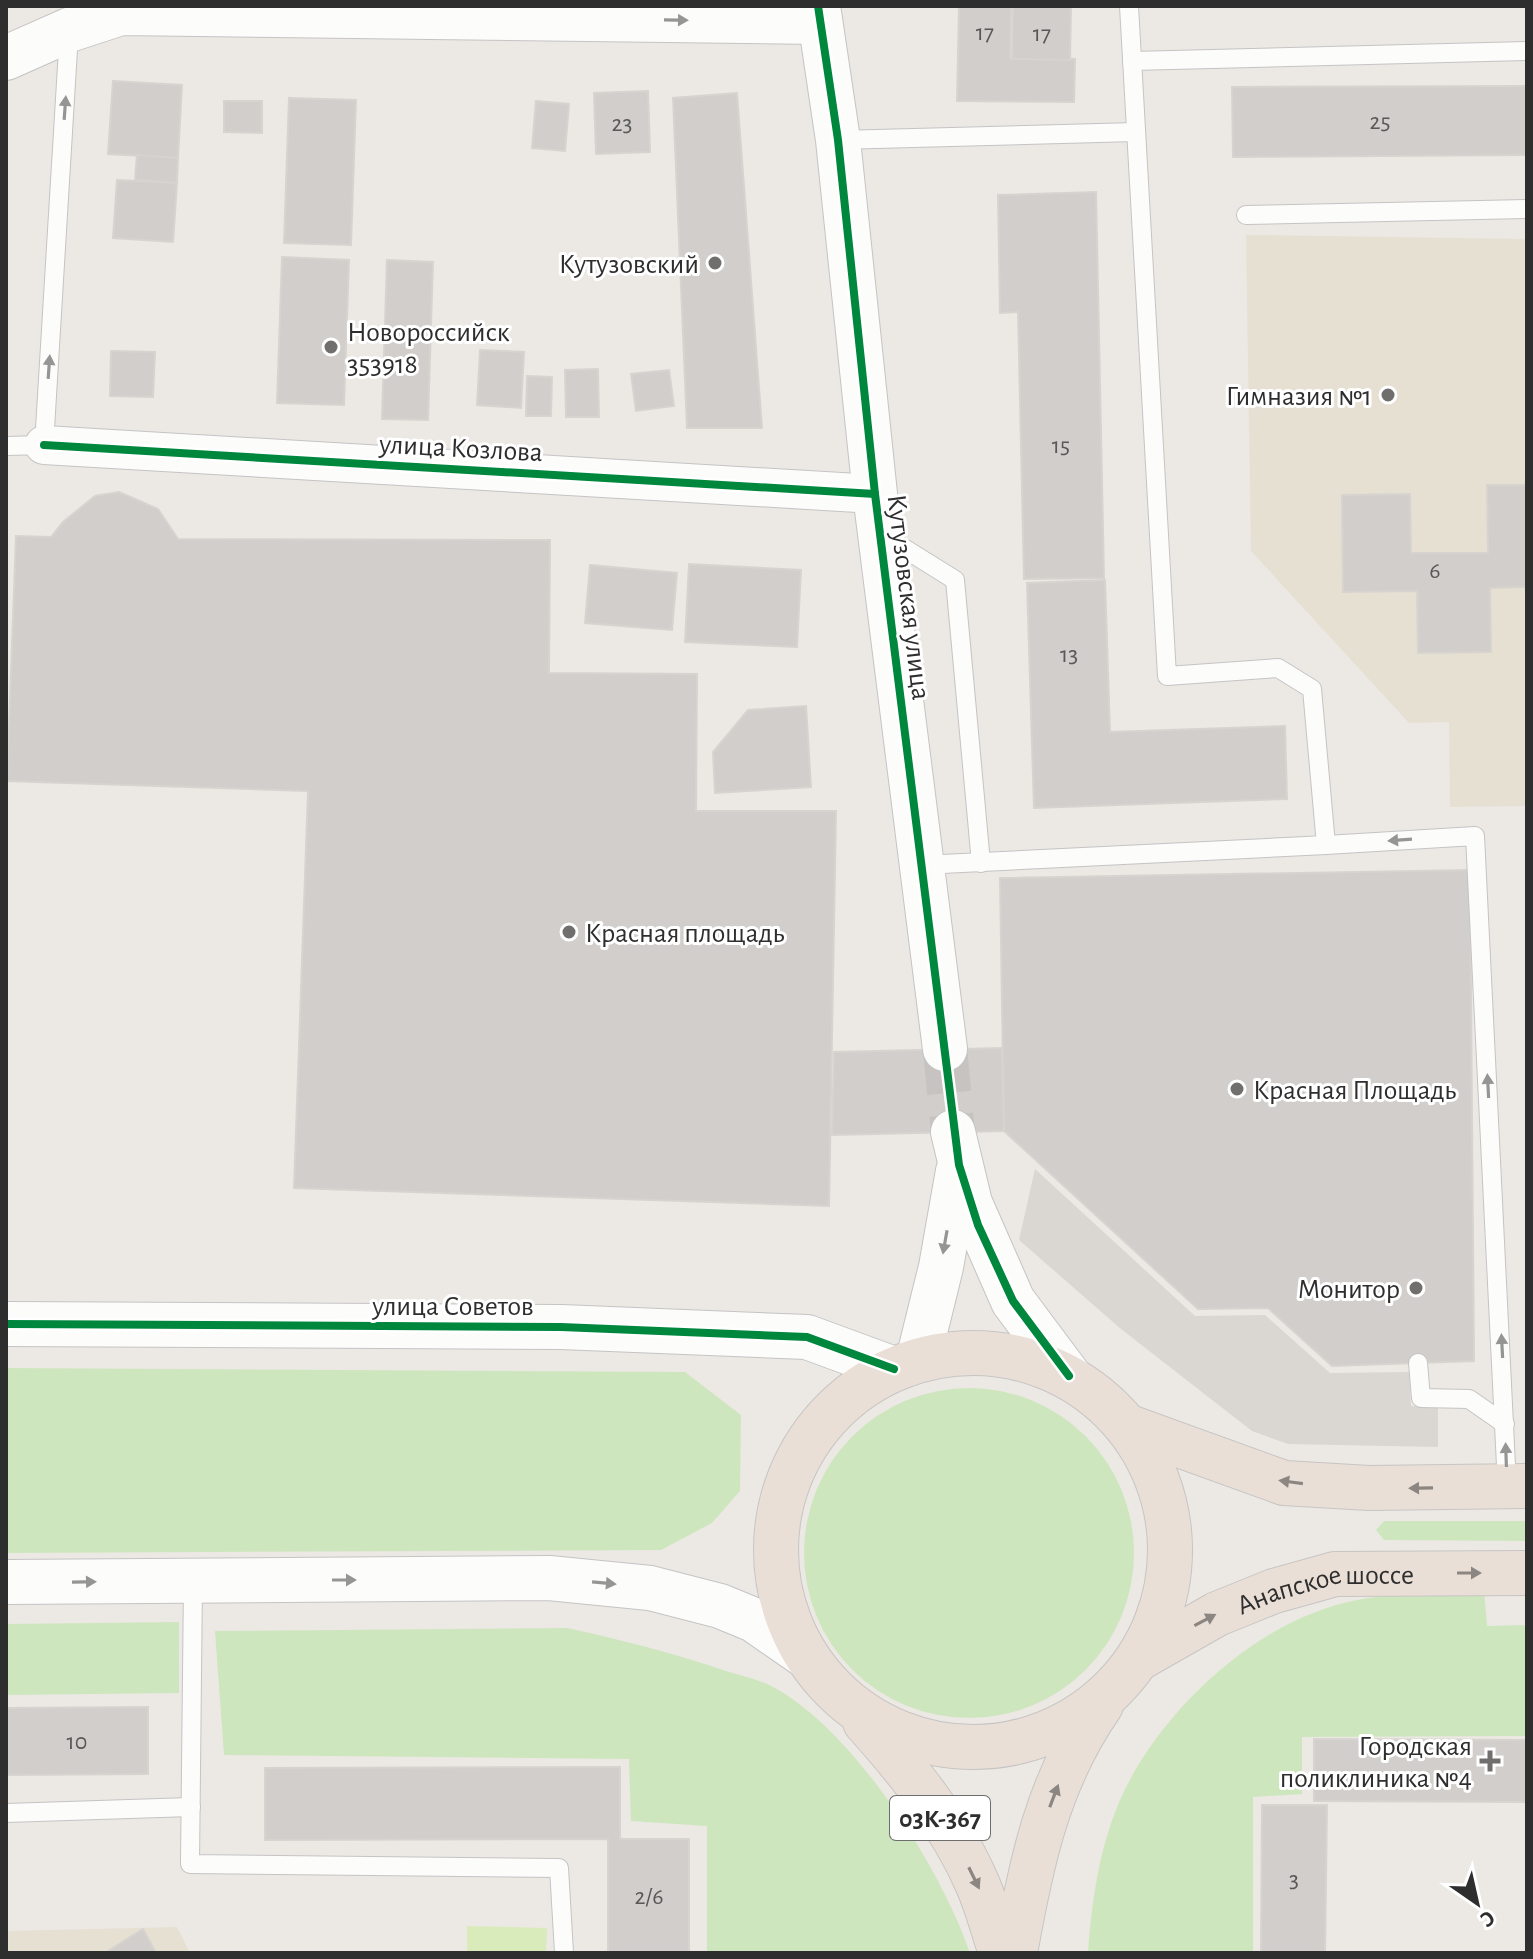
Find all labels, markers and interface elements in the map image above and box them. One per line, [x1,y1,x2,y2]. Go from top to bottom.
one-way arrow [664,14,689,26]
house number: 17 [976,21,994,45]
house number: 17 [1033,22,1051,46]
one-way arrow [59,95,72,120]
house number: 25 [1370,110,1390,134]
house number: 23 [612,112,632,136]
place label: Кутузовский [559,251,699,279]
marker: Кутузовский [706,254,724,272]
place label: Новороссийск 353918 [347,319,510,379]
marker: Новороссийск 353918 [322,338,340,356]
one-way arrow [42,354,55,380]
place label: Гимназия №1 [1226,383,1372,411]
marker: Гимназия №1 [1379,386,1397,404]
street label: улица Козлова [377,431,544,467]
house number: 15 [1052,434,1070,458]
street label: Кутузовская улица [881,493,935,702]
house number: 6 [1429,559,1441,583]
house number: 13 [1060,643,1078,667]
one-way arrow [1387,834,1412,847]
place label: Красная площадь [585,920,784,948]
marker: Красная площадь [560,923,578,941]
one-way arrow [1482,1073,1495,1098]
place label: Красная Площадь [1253,1077,1456,1105]
marker: Красная Площадь [1228,1080,1246,1098]
one-way arrow [939,1230,951,1255]
place label: Монитор [1298,1276,1400,1304]
marker: Монитор [1407,1279,1425,1297]
street label: улица Советов [371,1293,534,1321]
one-way arrow [1495,1333,1508,1358]
one-way arrow [1499,1442,1512,1467]
one-way arrow [1279,1475,1304,1488]
one-way arrow [1408,1481,1433,1494]
street label: Анапское шоссе [1233,1561,1414,1621]
one-way arrow [1457,1567,1482,1579]
one-way arrow [332,1573,357,1586]
one-way arrow [72,1576,97,1588]
one-way arrow [592,1577,617,1590]
one-way arrow [1194,1614,1216,1628]
house number: 10 [67,1730,87,1754]
place label: Городская поликлиника №4 [1280,1733,1472,1793]
marker: Городская поликлиника №4 [1479,1750,1501,1772]
one-way arrow [1048,1784,1061,1808]
road number: 03К-367 [890,1796,990,1840]
north arrow [1437,1863,1517,1943]
one-way arrow [967,1867,981,1890]
house number: 3 [1289,1868,1299,1892]
house number: 2/6 [634,1885,664,1909]
text: С [1476,1906,1499,1931]

